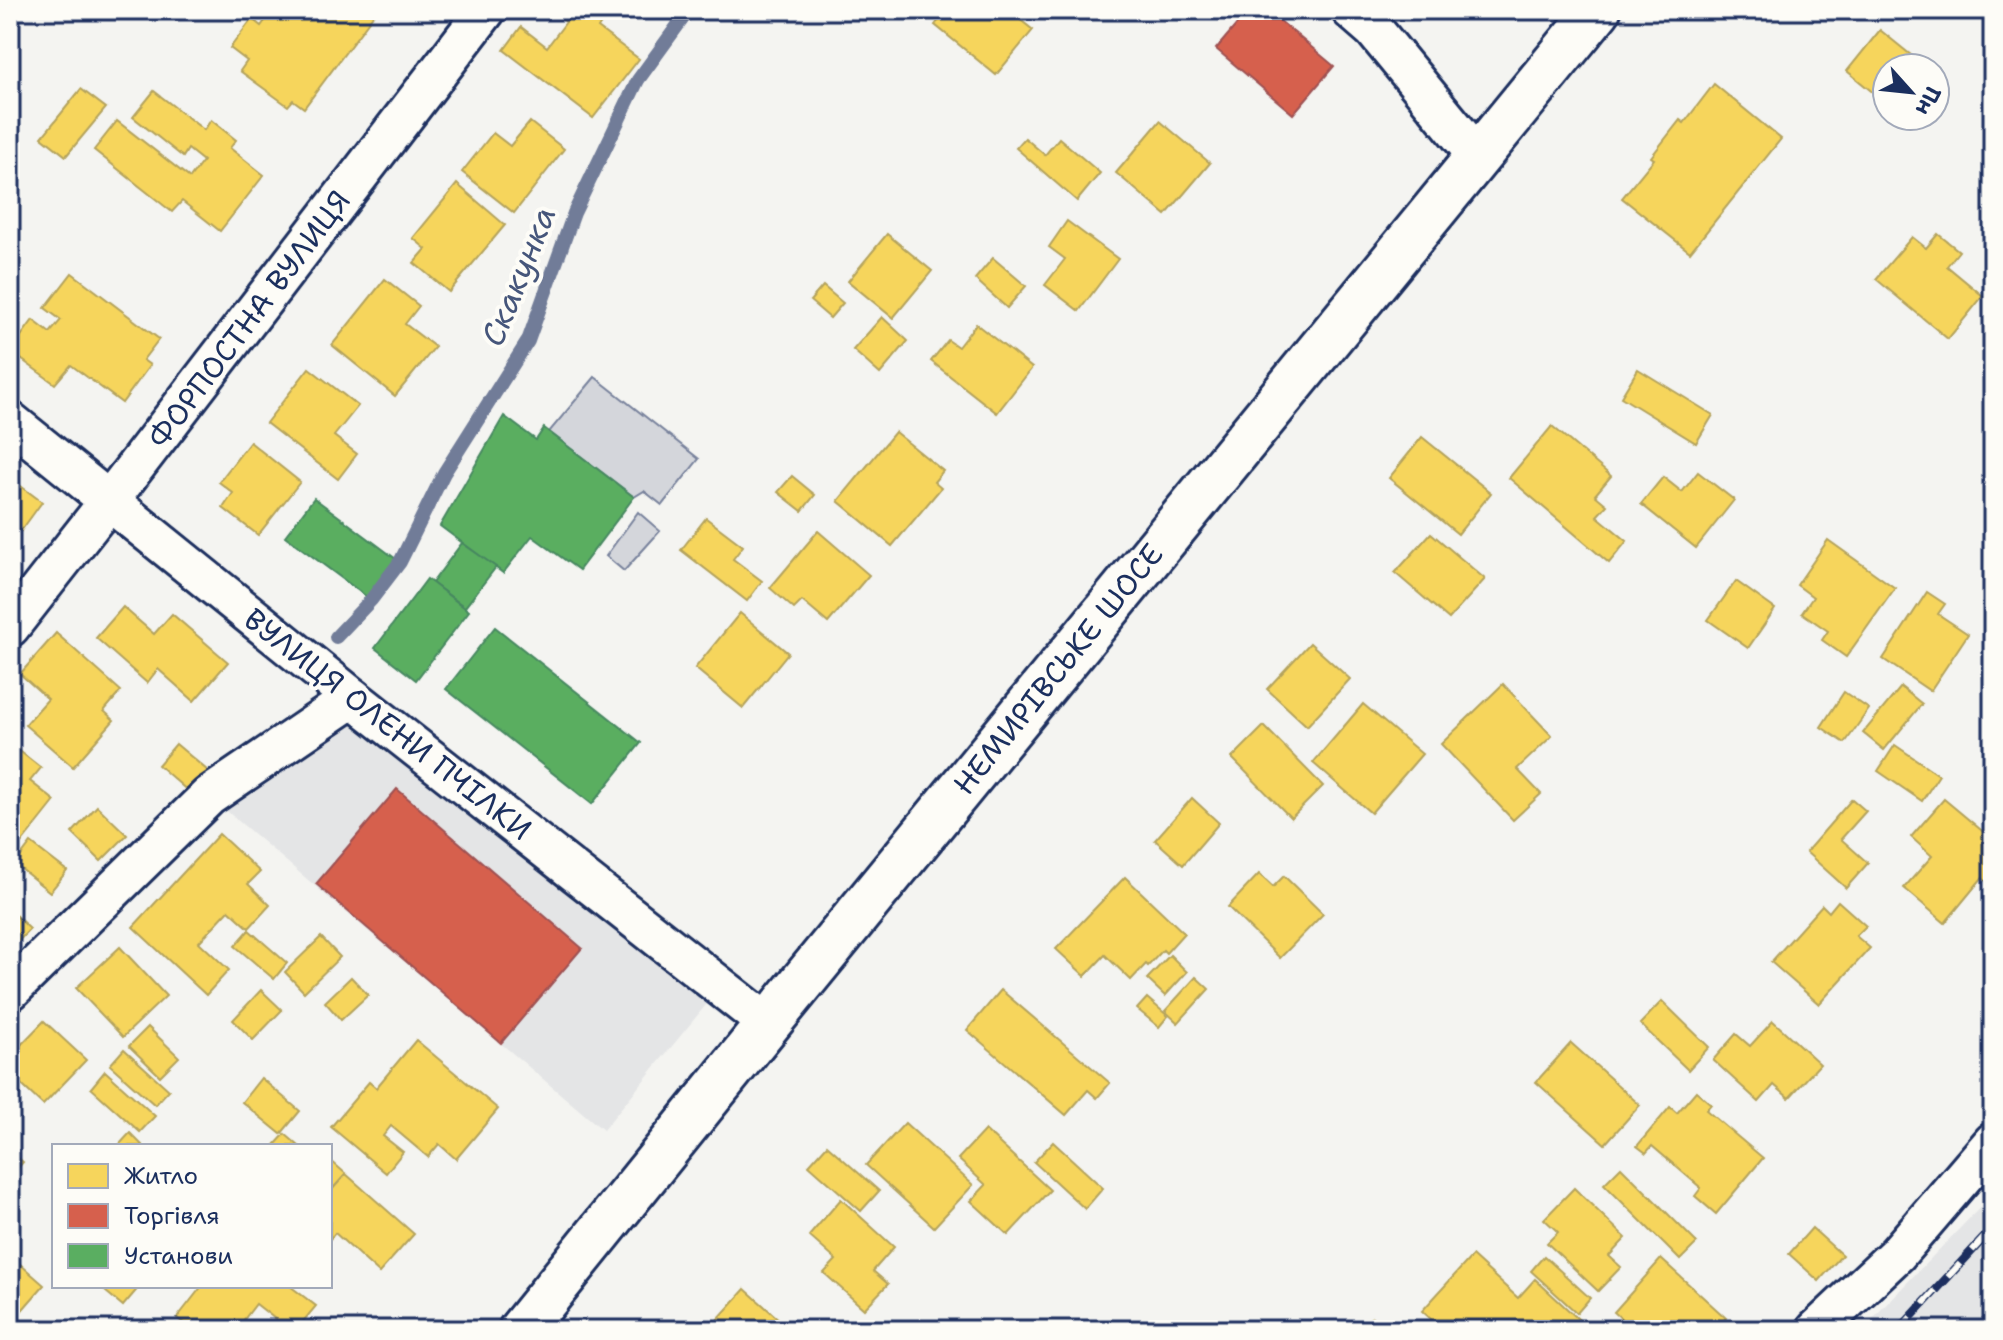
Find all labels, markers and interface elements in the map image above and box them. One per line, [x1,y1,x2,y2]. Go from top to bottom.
north arrow [1871,52,1951,132]
text: Пн [1909,81,1948,120]
street label: ФОРПОСТНА ВУЛИЦЯ [138,182,360,456]
water label: Скакунка [470,200,566,352]
street label: НЕМИРІВСЬКЕ ШОСЕ [944,535,1172,803]
street label: ВУЛИЦЯ ОЛЕНИ ПЧІЛКИ [236,599,540,849]
legend [52,1144,332,1288]
text: Житло [124,1160,198,1192]
text: Торгівля [124,1200,220,1232]
text: Установи [124,1240,233,1272]

